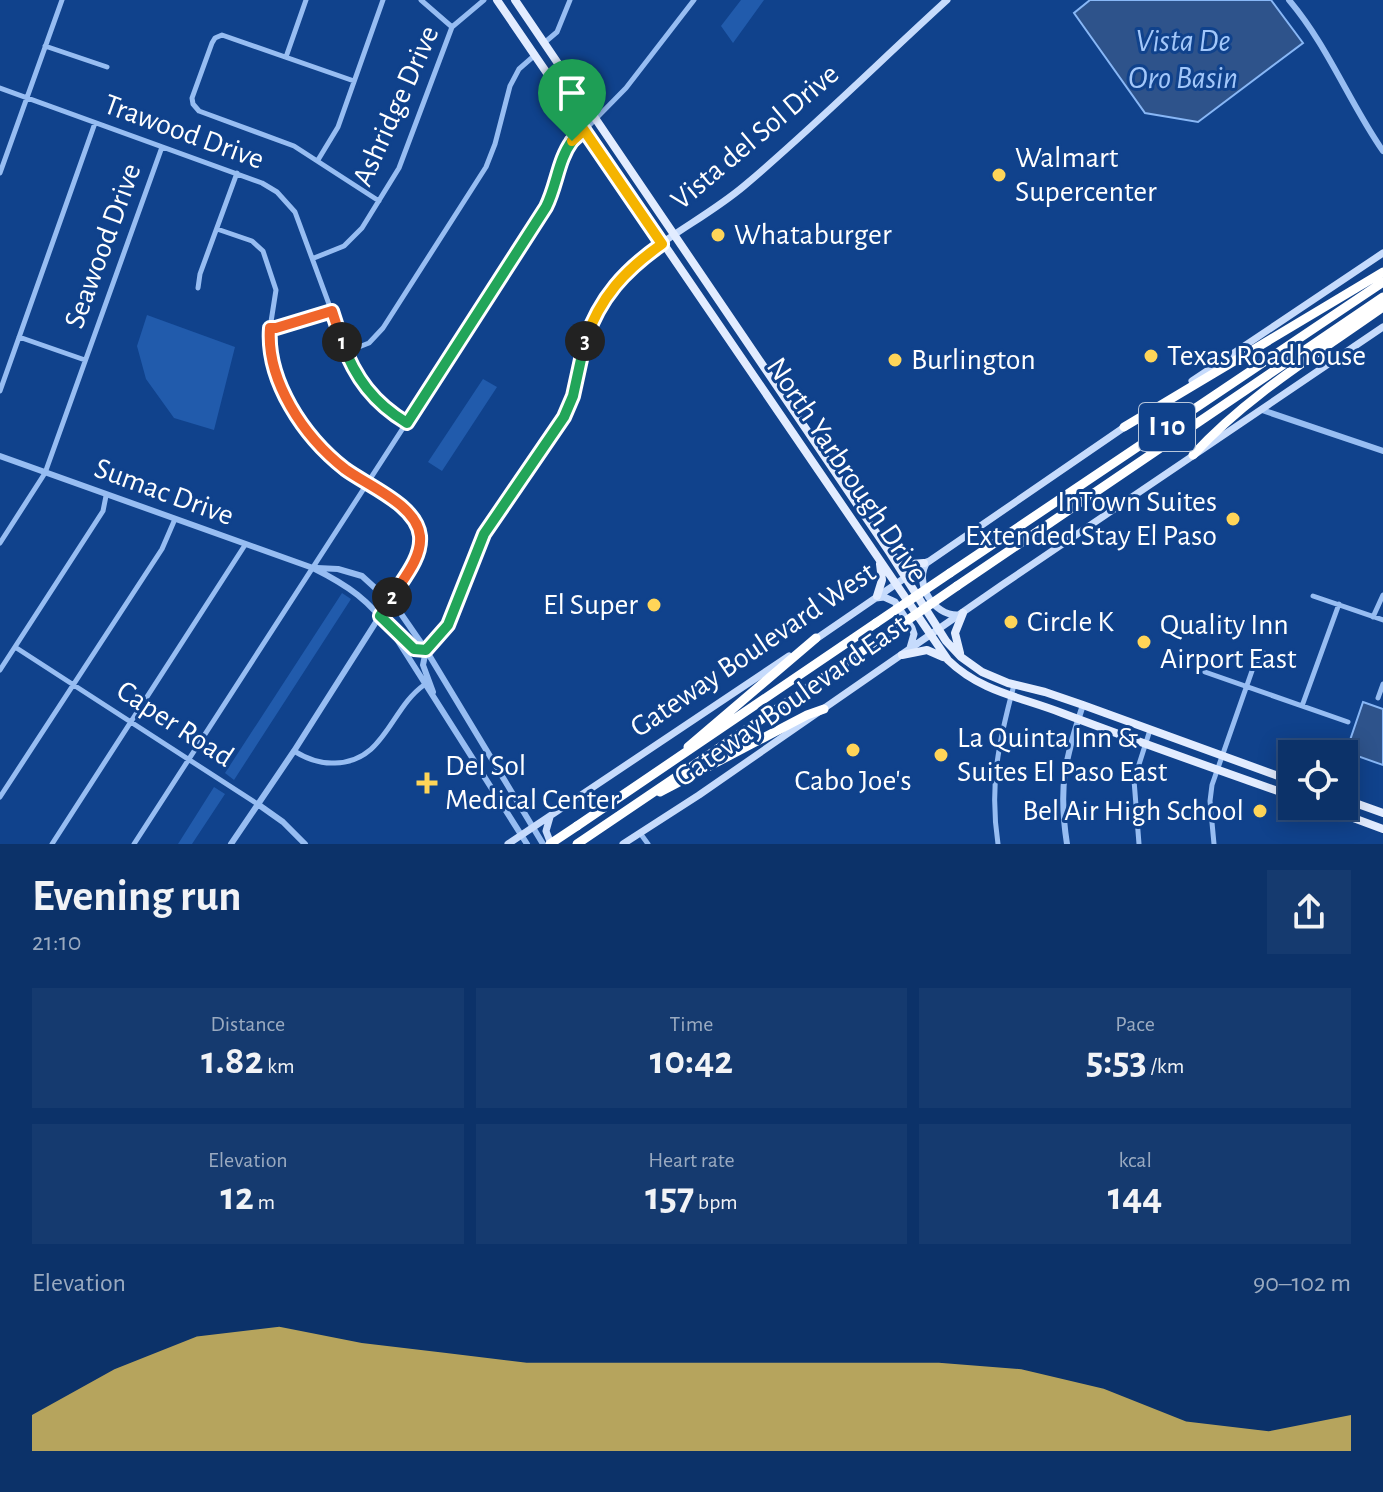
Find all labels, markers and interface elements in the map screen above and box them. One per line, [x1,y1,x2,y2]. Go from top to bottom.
street label: Ashridge Drive [347,21,445,191]
water label: Vista De Oro Basin [1128,25,1238,94]
pin [538,59,606,141]
street label: Vista del Sol Drive [666,59,844,215]
icon: arrive [550,71,594,115]
street label: Trawood Drive [100,89,268,175]
place label: Walmart Supercenter [1015,143,1157,207]
street label: Seawood Drive [59,160,147,332]
marker: Walmart Supercenter [990,166,1008,184]
place label: Whataburger [734,220,892,250]
marker: Whataburger [709,226,727,244]
pin: 3 [565,321,605,361]
pin: 1 [322,322,362,362]
text: 3 [580,330,590,352]
text: 1 [338,331,346,353]
place label: Texas Roadhouse [1167,341,1366,371]
place label: Burlington [911,345,1036,375]
marker: Texas Roadhouse [1142,347,1160,365]
marker: Burlington [886,351,904,369]
street label: North Yarbrough Drive [761,352,933,588]
road number: I 10 [1139,403,1195,451]
street label: Sumac Drive [90,453,238,531]
place label: InTown Suites Extended Stay El Paso [965,487,1217,551]
marker: InTown Suites Extended Stay El Paso [1224,510,1242,528]
street label: Gateway Boulevard West [625,557,881,743]
pin: 2 [372,577,412,617]
text: 2 [387,586,397,608]
place label: El Super [543,590,638,620]
marker: El Super [645,596,663,614]
place label: Circle K [1027,607,1114,637]
street label: Gateway Boulevard East [669,609,913,793]
place label: Quality Inn Airport East [1160,610,1297,674]
marker: Circle K [1002,613,1020,631]
marker: Quality Inn Airport East [1135,633,1153,651]
street label: Caper Road [111,675,239,773]
place label: La Quinta Inn & Suites El Paso East [957,723,1168,787]
map controls [1278,740,1358,820]
button: locate [1278,740,1358,820]
marker: Cabo Joe's [844,741,862,759]
marker: La Quinta Inn & Suites El Paso East [932,746,950,764]
place label: Del Sol Medical Center [445,751,619,815]
place label: Cabo Joe's [794,766,912,796]
marker: Del Sol Medical Center [416,772,438,794]
place label: Bel Air High School [1022,796,1244,826]
marker: Bel Air High School [1251,802,1269,820]
button: share [1267,870,1351,954]
text: Evening run [32,875,241,919]
text: 21:10 [32,929,81,955]
text: Distance [211,1013,285,1035]
text: Time [670,1013,713,1035]
text: Pace [1115,1013,1155,1035]
text: 1.82 [201,1041,263,1081]
text: 10:42 [650,1041,733,1081]
text: 5:53 [1086,1041,1147,1081]
text: km [263,1055,295,1077]
text: /km [1147,1055,1184,1077]
text: Elevation [208,1149,288,1171]
text: Heart rate [648,1149,735,1171]
text: kcal [1118,1149,1152,1171]
text: 12 [221,1177,254,1217]
text: 157 [645,1177,694,1217]
text: 144 [1108,1177,1162,1217]
text: m [254,1191,275,1213]
text: bpm [694,1191,738,1213]
text: Elevation [32,1270,126,1296]
text: 90–102 m [1253,1270,1351,1296]

